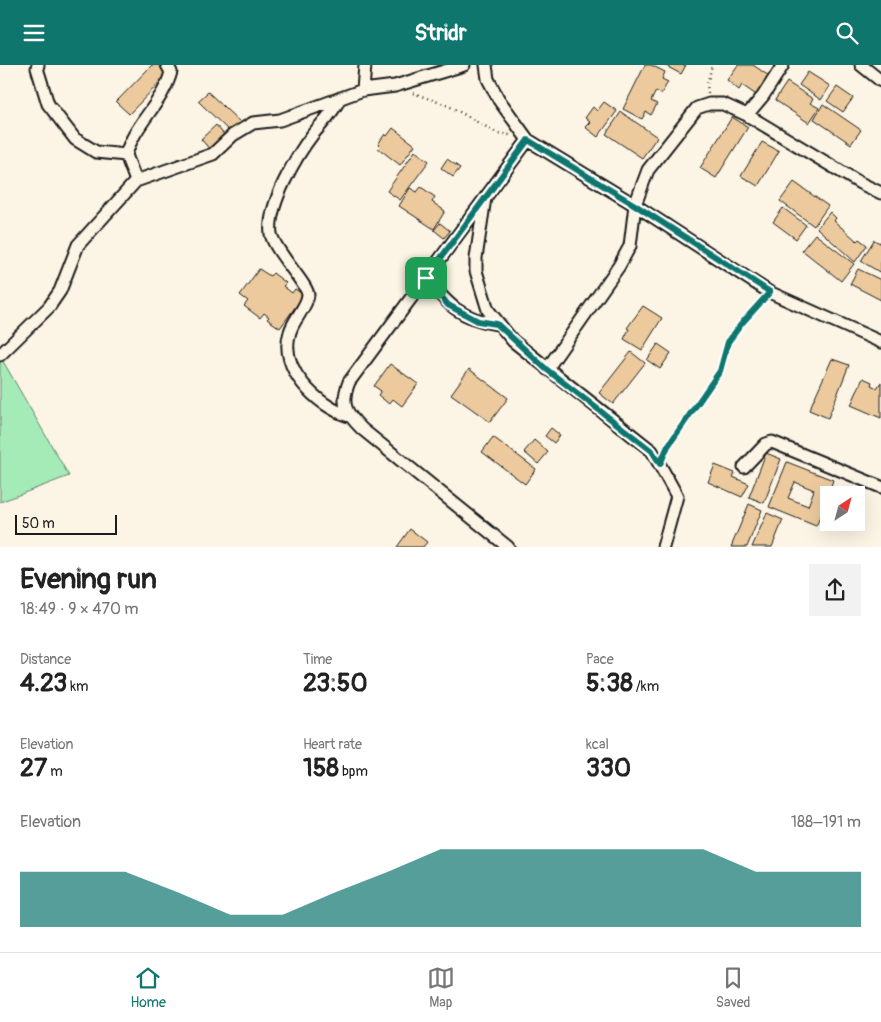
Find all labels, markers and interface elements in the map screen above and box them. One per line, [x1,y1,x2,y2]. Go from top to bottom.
icon: menu [20,19,48,47]
text: Stridr [414,19,467,47]
icon: search [833,19,861,47]
pin [405,257,447,299]
icon: arrive [412,264,440,292]
north arrow [820,486,865,531]
map controls [820,486,865,531]
scale bar [15,512,118,535]
text: 50 m [22,515,55,532]
text: Evening run [20,562,157,597]
button: share [809,564,861,616]
text: 18:49 · 9 × 470 m [20,599,139,619]
text: Distance [20,651,71,668]
text: Time [303,651,332,668]
text: Pace [586,651,614,668]
text: 4.23 [20,668,67,699]
text: 23:50 [303,668,367,699]
text: 5:38 [586,668,633,699]
text: km [67,678,88,695]
text: /km [633,678,659,695]
text: Elevation [20,736,73,753]
text: Heart rate [303,736,362,753]
text: kcal [586,736,609,753]
text: 27 [20,753,47,784]
text: 158 [303,753,339,784]
text: 330 [586,753,631,784]
text: m [47,763,63,780]
text: bpm [339,763,368,780]
text: Elevation [20,812,81,832]
text: 188–191 m [791,812,861,832]
tab: Home [130,964,166,1011]
tab: Map [427,964,455,1011]
tab: Saved [716,964,750,1011]

